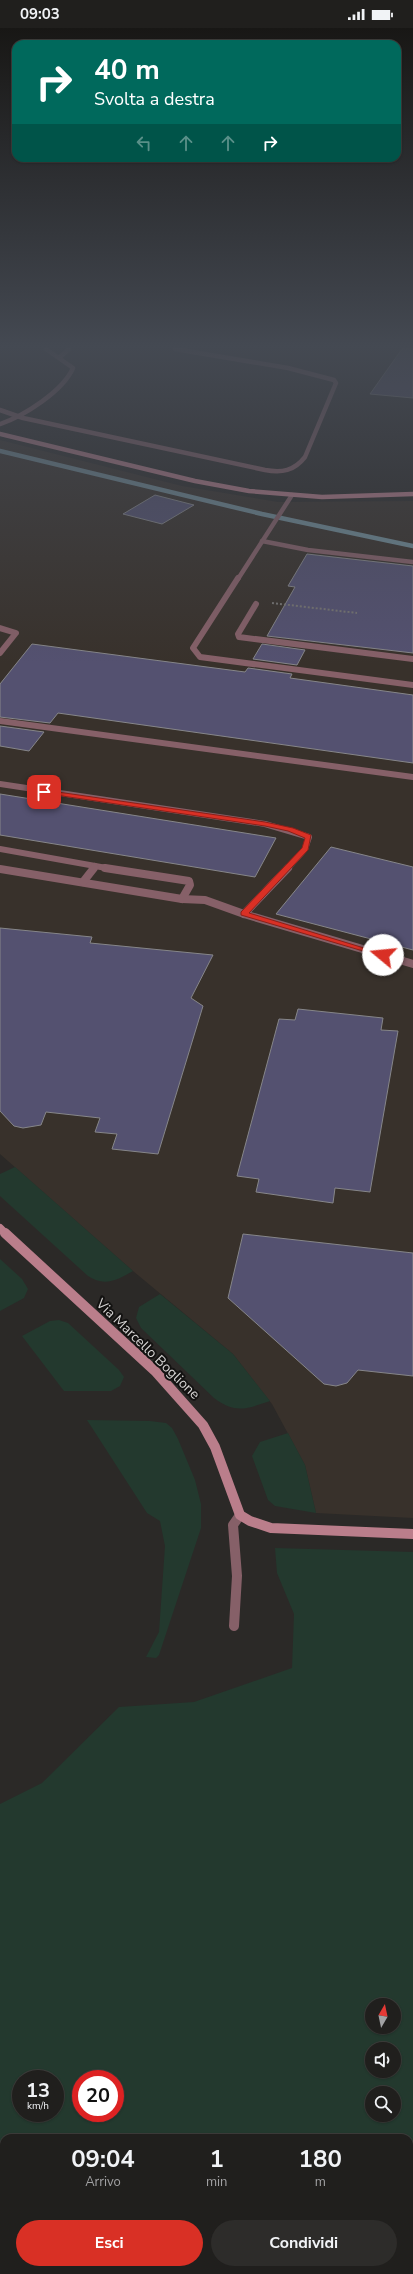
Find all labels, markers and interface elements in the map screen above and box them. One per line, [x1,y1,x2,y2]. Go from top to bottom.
text: 09:03 [20,4,60,24]
text: 40 m [94,51,160,89]
icon: right [28,56,80,108]
text: Svolta a destra [94,87,215,111]
icon: left [133,132,155,154]
icon: ahead [175,132,197,154]
icon: ahead [217,132,239,154]
icon: right [259,132,281,154]
pin [27,775,61,809]
icon: arrive [33,781,55,803]
position arrow [362,934,404,976]
street label: Via Marcello Boglione [91,1294,204,1404]
north arrow [365,1998,401,2034]
map controls [365,1998,401,2122]
button: sound [365,2042,401,2078]
speed limit sign: 20 [72,2070,124,2122]
text: 13 [26,2077,50,2104]
button: search [365,2086,401,2122]
text: km/h [27,2099,49,2113]
text: 09:04 [71,2143,135,2175]
text: 1 [209,2143,224,2175]
text: 180 [299,2143,342,2175]
text: Arrivo [85,2173,121,2191]
text: min [206,2173,227,2191]
text: m [315,2173,326,2191]
button: Esci [16,2220,203,2266]
button: Condividi [211,2220,397,2266]

